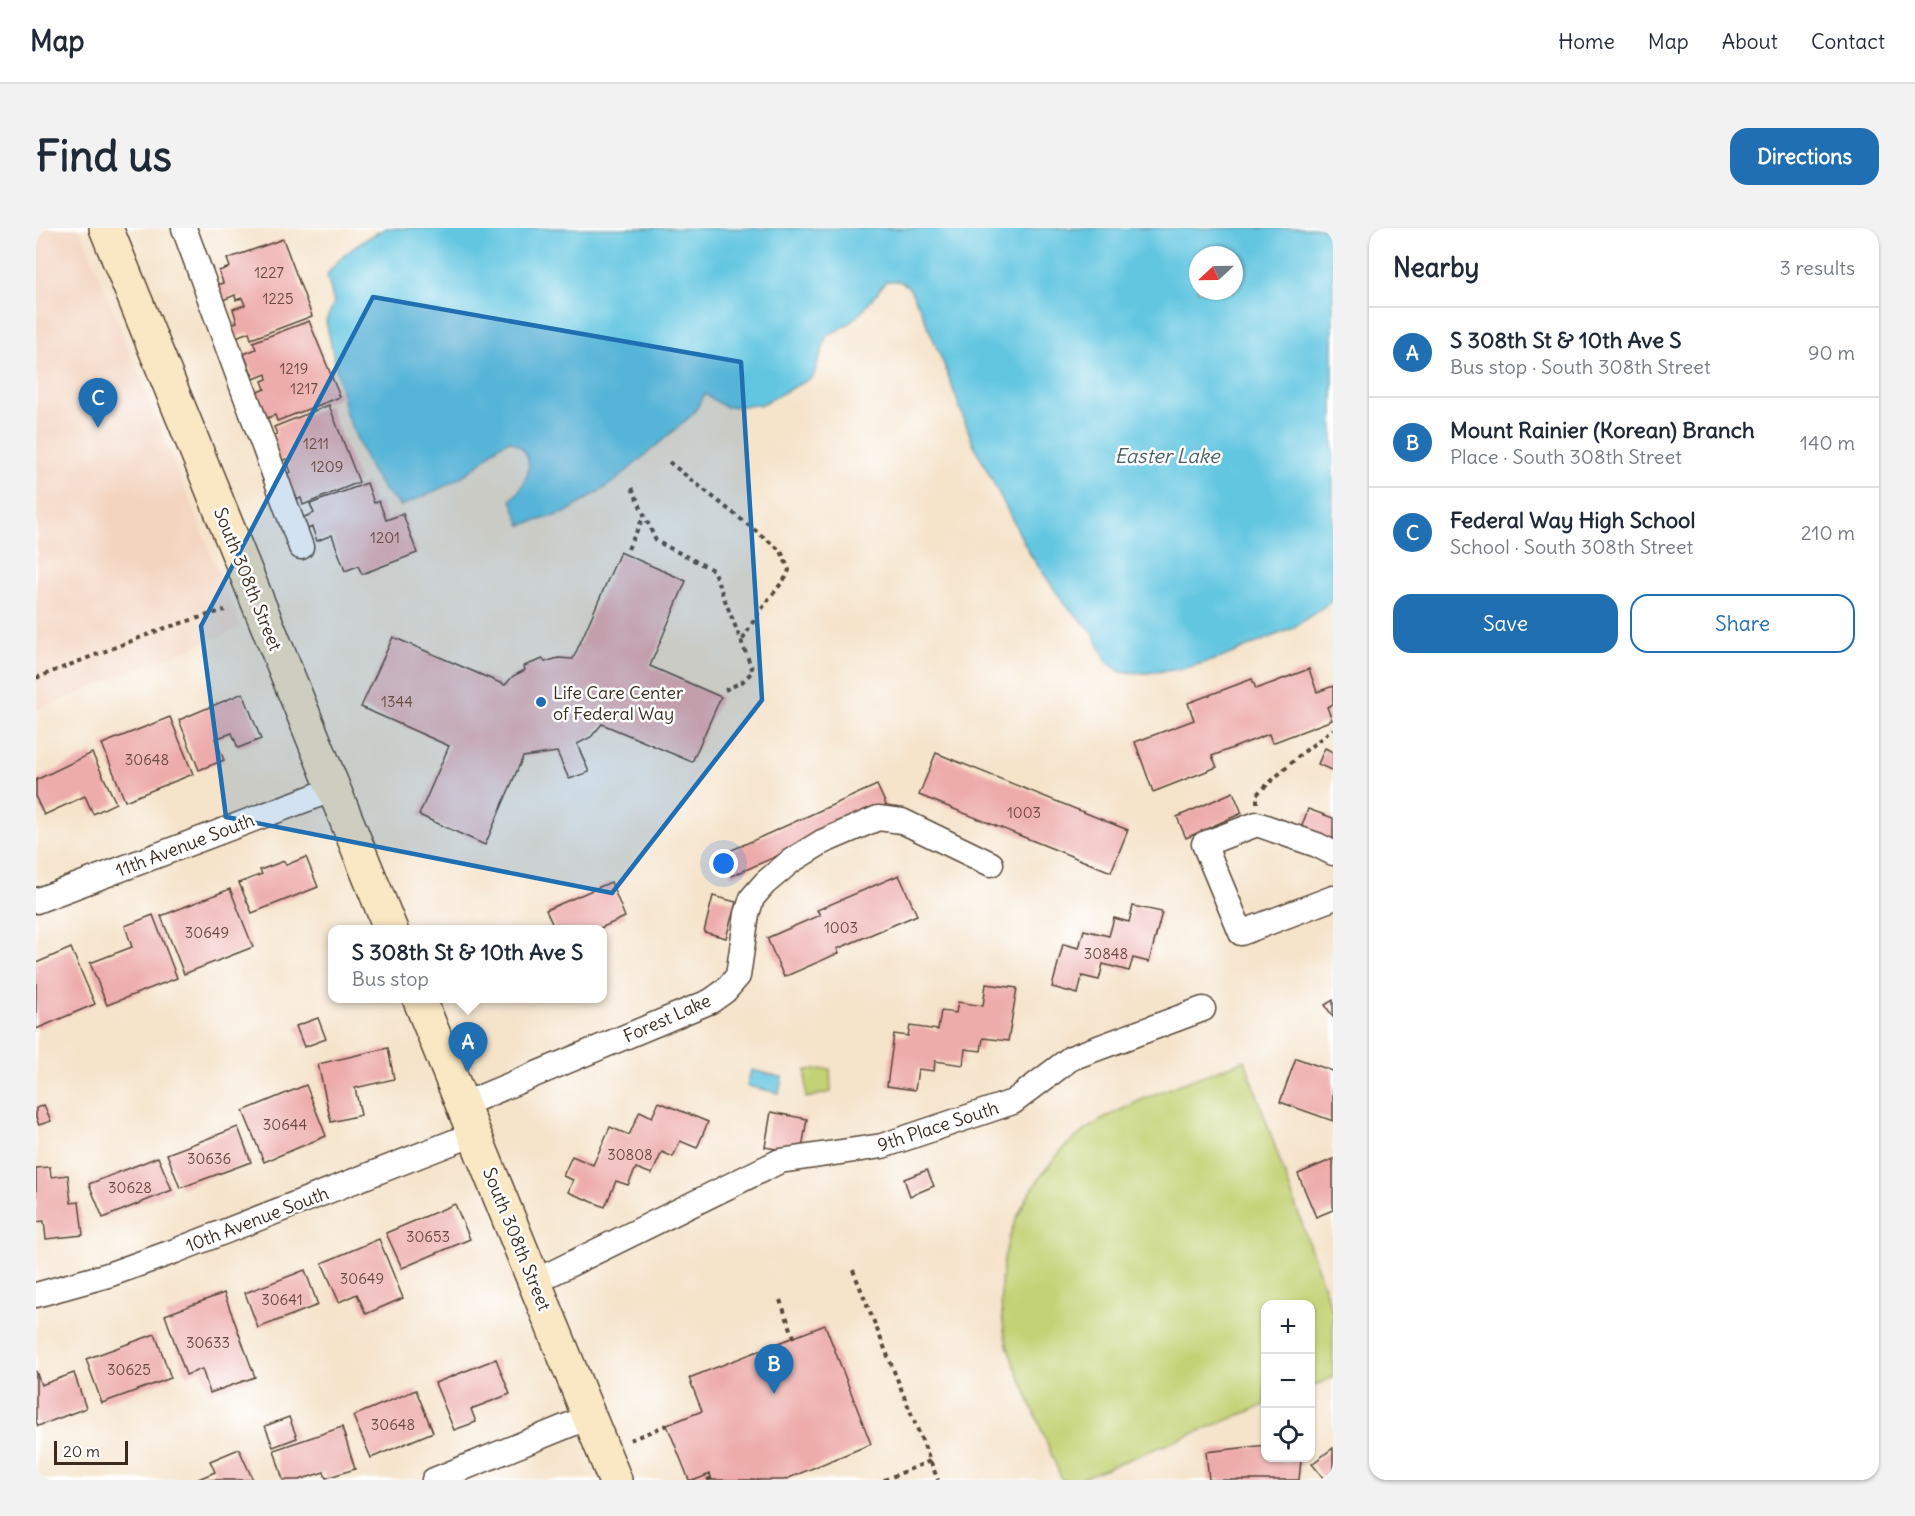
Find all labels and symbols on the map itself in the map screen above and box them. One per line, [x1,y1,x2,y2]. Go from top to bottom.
north arrow [1189,246,1243,300]
house number: 1227 [254,263,284,282]
house number: 1225 [262,289,294,308]
house number: 1219 [280,359,308,378]
pin: C [78,378,118,428]
house number: 1217 [290,379,318,398]
house number: 1211 [303,434,329,453]
water label: Easter Lake [1114,443,1221,468]
house number: 1209 [311,457,343,476]
street label: South 308th Street [209,504,287,654]
house number: 1201 [370,528,400,547]
place label: Life Care Center of Federal Way [553,681,684,725]
house number: 1344 [381,692,413,711]
marker: Life Care Center of Federal Way [534,695,548,709]
house number: 30648 [125,750,169,769]
house number: 1003 [1007,803,1041,822]
street label: 11th Avenue South [112,808,258,882]
your location [709,849,738,878]
house number: 1003 [824,918,858,937]
house number: 30649 [185,923,229,942]
house number: 30848 [1084,944,1128,963]
street label: Forest Lake [620,989,714,1047]
pin: A [448,1022,488,1072]
street label: 9th Place South [875,1096,1001,1156]
house number: 30644 [263,1115,308,1134]
house number: 30808 [607,1145,653,1164]
house number: 30636 [187,1149,231,1168]
street label: South 308th Street [478,1164,556,1314]
house number: 30628 [108,1178,152,1197]
street label: 10th Avenue South [182,1181,332,1257]
house number: 30653 [406,1227,450,1246]
house number: 30649 [340,1269,384,1288]
house number: 30641 [261,1290,303,1309]
house number: 30633 [186,1333,230,1352]
pin: B [754,1344,794,1394]
house number: 30625 [107,1360,151,1379]
house number: 30648 [371,1415,415,1434]
scale bar [54,1438,128,1466]

